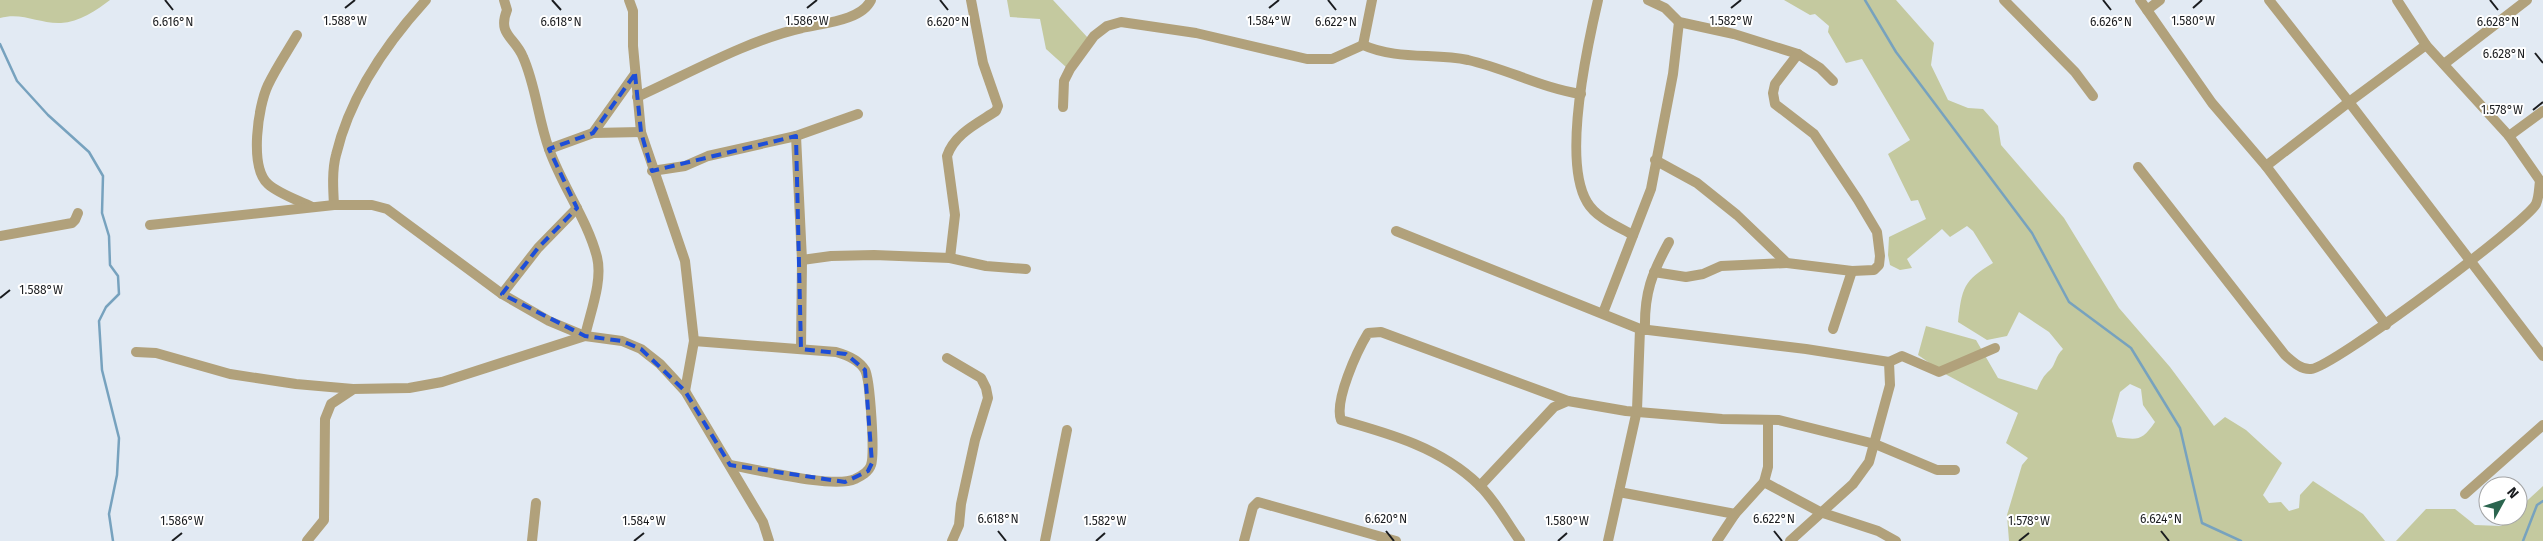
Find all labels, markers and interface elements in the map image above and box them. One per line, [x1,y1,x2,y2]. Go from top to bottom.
text: 1.588°W [323,14,367,28]
text: 1.586°W [785,14,829,28]
text: 1.584°W [1247,14,1291,28]
text: 1.582°W [1710,14,1752,28]
text: 1.580°W [2171,14,2215,28]
text: 6.616°N [153,15,193,29]
text: 6.618°N [540,15,582,29]
text: 6.620°N [927,15,969,29]
text: 6.622°N [1315,15,1357,29]
text: 6.626°N [2090,15,2132,29]
text: 6.628°N [2477,15,2519,29]
text: 6.628°N [2483,47,2525,61]
text: 1.578°W [2481,103,2523,117]
text: 1.588°W [19,283,63,297]
north arrow [2478,476,2528,526]
text: N [2503,484,2522,502]
text: 6.618°N [977,512,1019,526]
text: 6.620°N [1365,512,1407,526]
text: 6.622°N [1753,512,1795,526]
text: 6.624°N [2140,512,2182,526]
text: 1.586°W [160,514,204,528]
text: 1.584°W [622,514,666,528]
text: 1.582°W [1084,514,1126,528]
text: 1.580°W [1545,514,1589,528]
text: 1.578°W [2008,514,2050,528]

